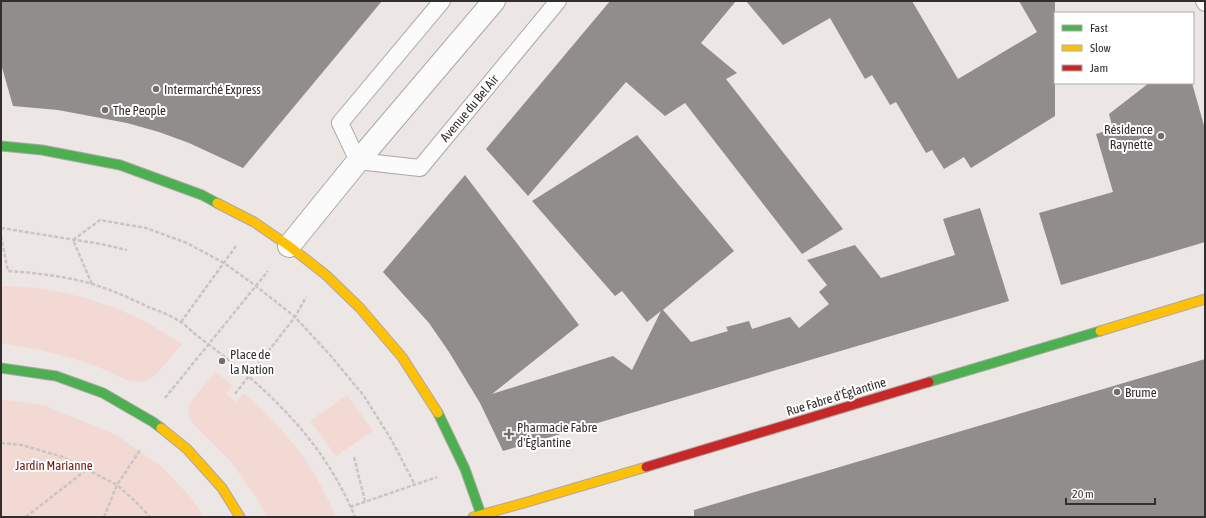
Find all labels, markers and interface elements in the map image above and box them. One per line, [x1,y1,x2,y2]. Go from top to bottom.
legend [1054,12,1194,84]
text: Fast [1090,21,1108,35]
text: Slow [1090,41,1111,55]
text: Jam [1090,61,1108,75]
street label: Avenue du Bel Air [437,72,502,145]
place label: Intermarché Express [164,82,261,97]
marker: Intermarché Express [151,84,161,94]
place label: The People [113,103,166,118]
marker: The People [100,105,110,115]
place label: Résidence Raynette [1104,122,1153,152]
marker: Résidence Raynette [1156,131,1166,141]
place label: Place de la Nation [230,347,274,377]
marker: Place de la Nation [217,356,227,366]
street label: Rue Fabre d'Églantine [785,374,888,419]
place label: Brume [1125,385,1157,400]
marker: Brume [1112,387,1122,397]
place label: Pharmacie Fabre d'Églantine [517,420,597,450]
marker: Pharmacie Fabre d'Églantine [504,429,514,439]
park label: Jardin Marianne [15,458,93,473]
scale bar [1066,480,1155,506]
text: 20 m [1072,487,1094,501]

